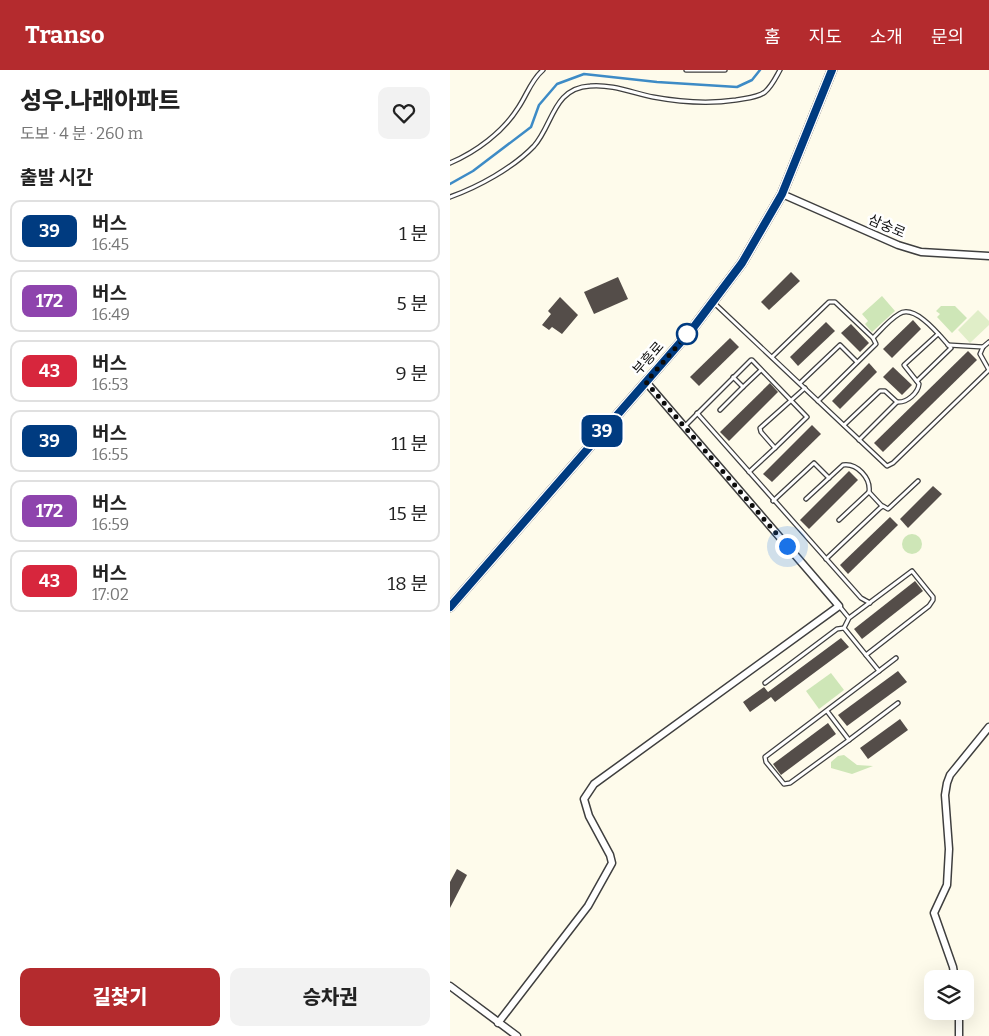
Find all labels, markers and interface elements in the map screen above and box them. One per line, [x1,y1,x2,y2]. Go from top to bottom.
text: Transo [25,21,105,49]
text: 홈 [764,26,781,48]
text: 지도 [809,26,842,48]
text: 소개 [870,26,903,48]
text: 문의 [931,26,964,48]
text: 성우.나래아파트 [20,87,180,115]
button: heart [378,87,430,139]
text: 도보 · 4 분 · 260 m [20,124,143,143]
text: 출발 시간 [20,166,93,189]
street label: 삼숭로 [866,211,908,242]
text: 버스 [92,212,127,235]
text: 39 [39,220,60,242]
text: 1 분 [399,222,428,245]
text: 16:45 [92,235,129,254]
text: 버스 [92,282,127,305]
text: 172 [36,290,63,312]
text: 5 분 [397,292,428,315]
text: 16:49 [92,305,130,324]
unlabelled marker [676,323,698,345]
street label: 부흥로 [629,338,668,378]
text: 버스 [92,352,127,375]
text: 43 [39,360,60,382]
text: 9 분 [396,362,428,385]
text: 16:53 [92,375,129,394]
line badge: 39 [580,415,624,447]
text: 39 [591,420,613,442]
text: 버스 [92,422,127,445]
text: 39 [39,430,60,452]
text: 11 분 [391,432,428,455]
text: 16:55 [92,445,128,464]
text: 버스 [92,492,127,515]
text: 172 [36,500,63,522]
text: 15 분 [389,502,428,525]
text: 16:59 [92,515,129,534]
your location [775,534,800,559]
text: 버스 [92,562,127,585]
text: 43 [39,570,60,592]
text: 18 분 [388,572,428,595]
text: 17:02 [92,585,129,604]
button: 길찾기 [20,968,220,1026]
button: 승차권 [230,968,430,1026]
map controls [924,970,974,1020]
button: layers [924,970,974,1020]

